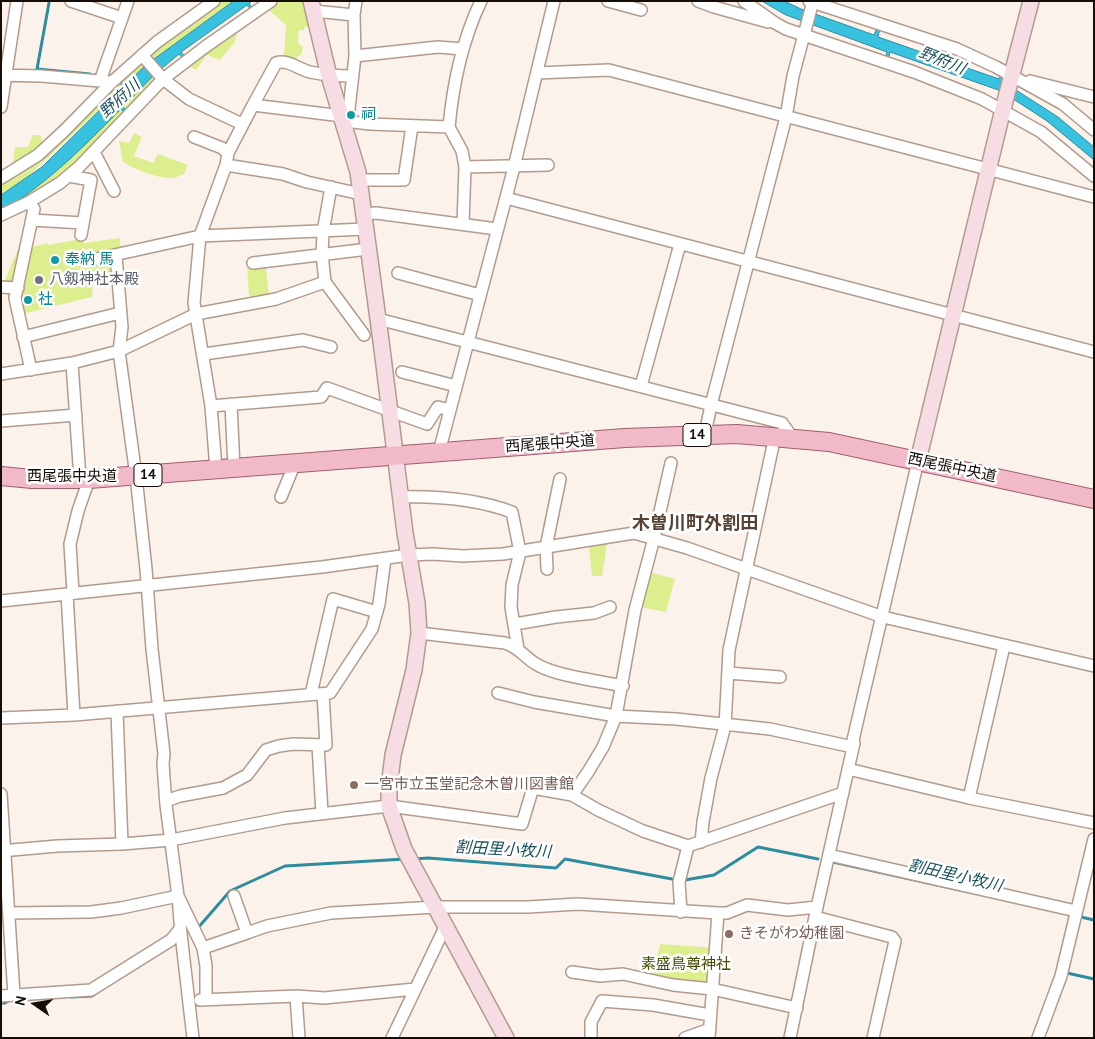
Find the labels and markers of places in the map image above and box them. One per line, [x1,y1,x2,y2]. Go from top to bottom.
place label: 祠 [361,106,376,124]
marker: 祠 [345,109,357,121]
place label: 奉納 馬 [65,251,114,269]
marker: 奉納 馬 [49,254,61,266]
place label: 八剱神社本殿 [49,271,139,289]
marker: 八剱神社本殿 [33,274,45,286]
place label: 社 [38,291,53,309]
marker: 社 [22,294,34,306]
place label: 一宮市立玉堂記念木曽川図書館 [364,776,574,794]
marker: 一宮市立玉堂記念木曽川図書館 [348,779,360,791]
place label: きそがわ幼稚園 [739,925,844,943]
marker: きそがわ幼稚園 [723,928,735,940]

